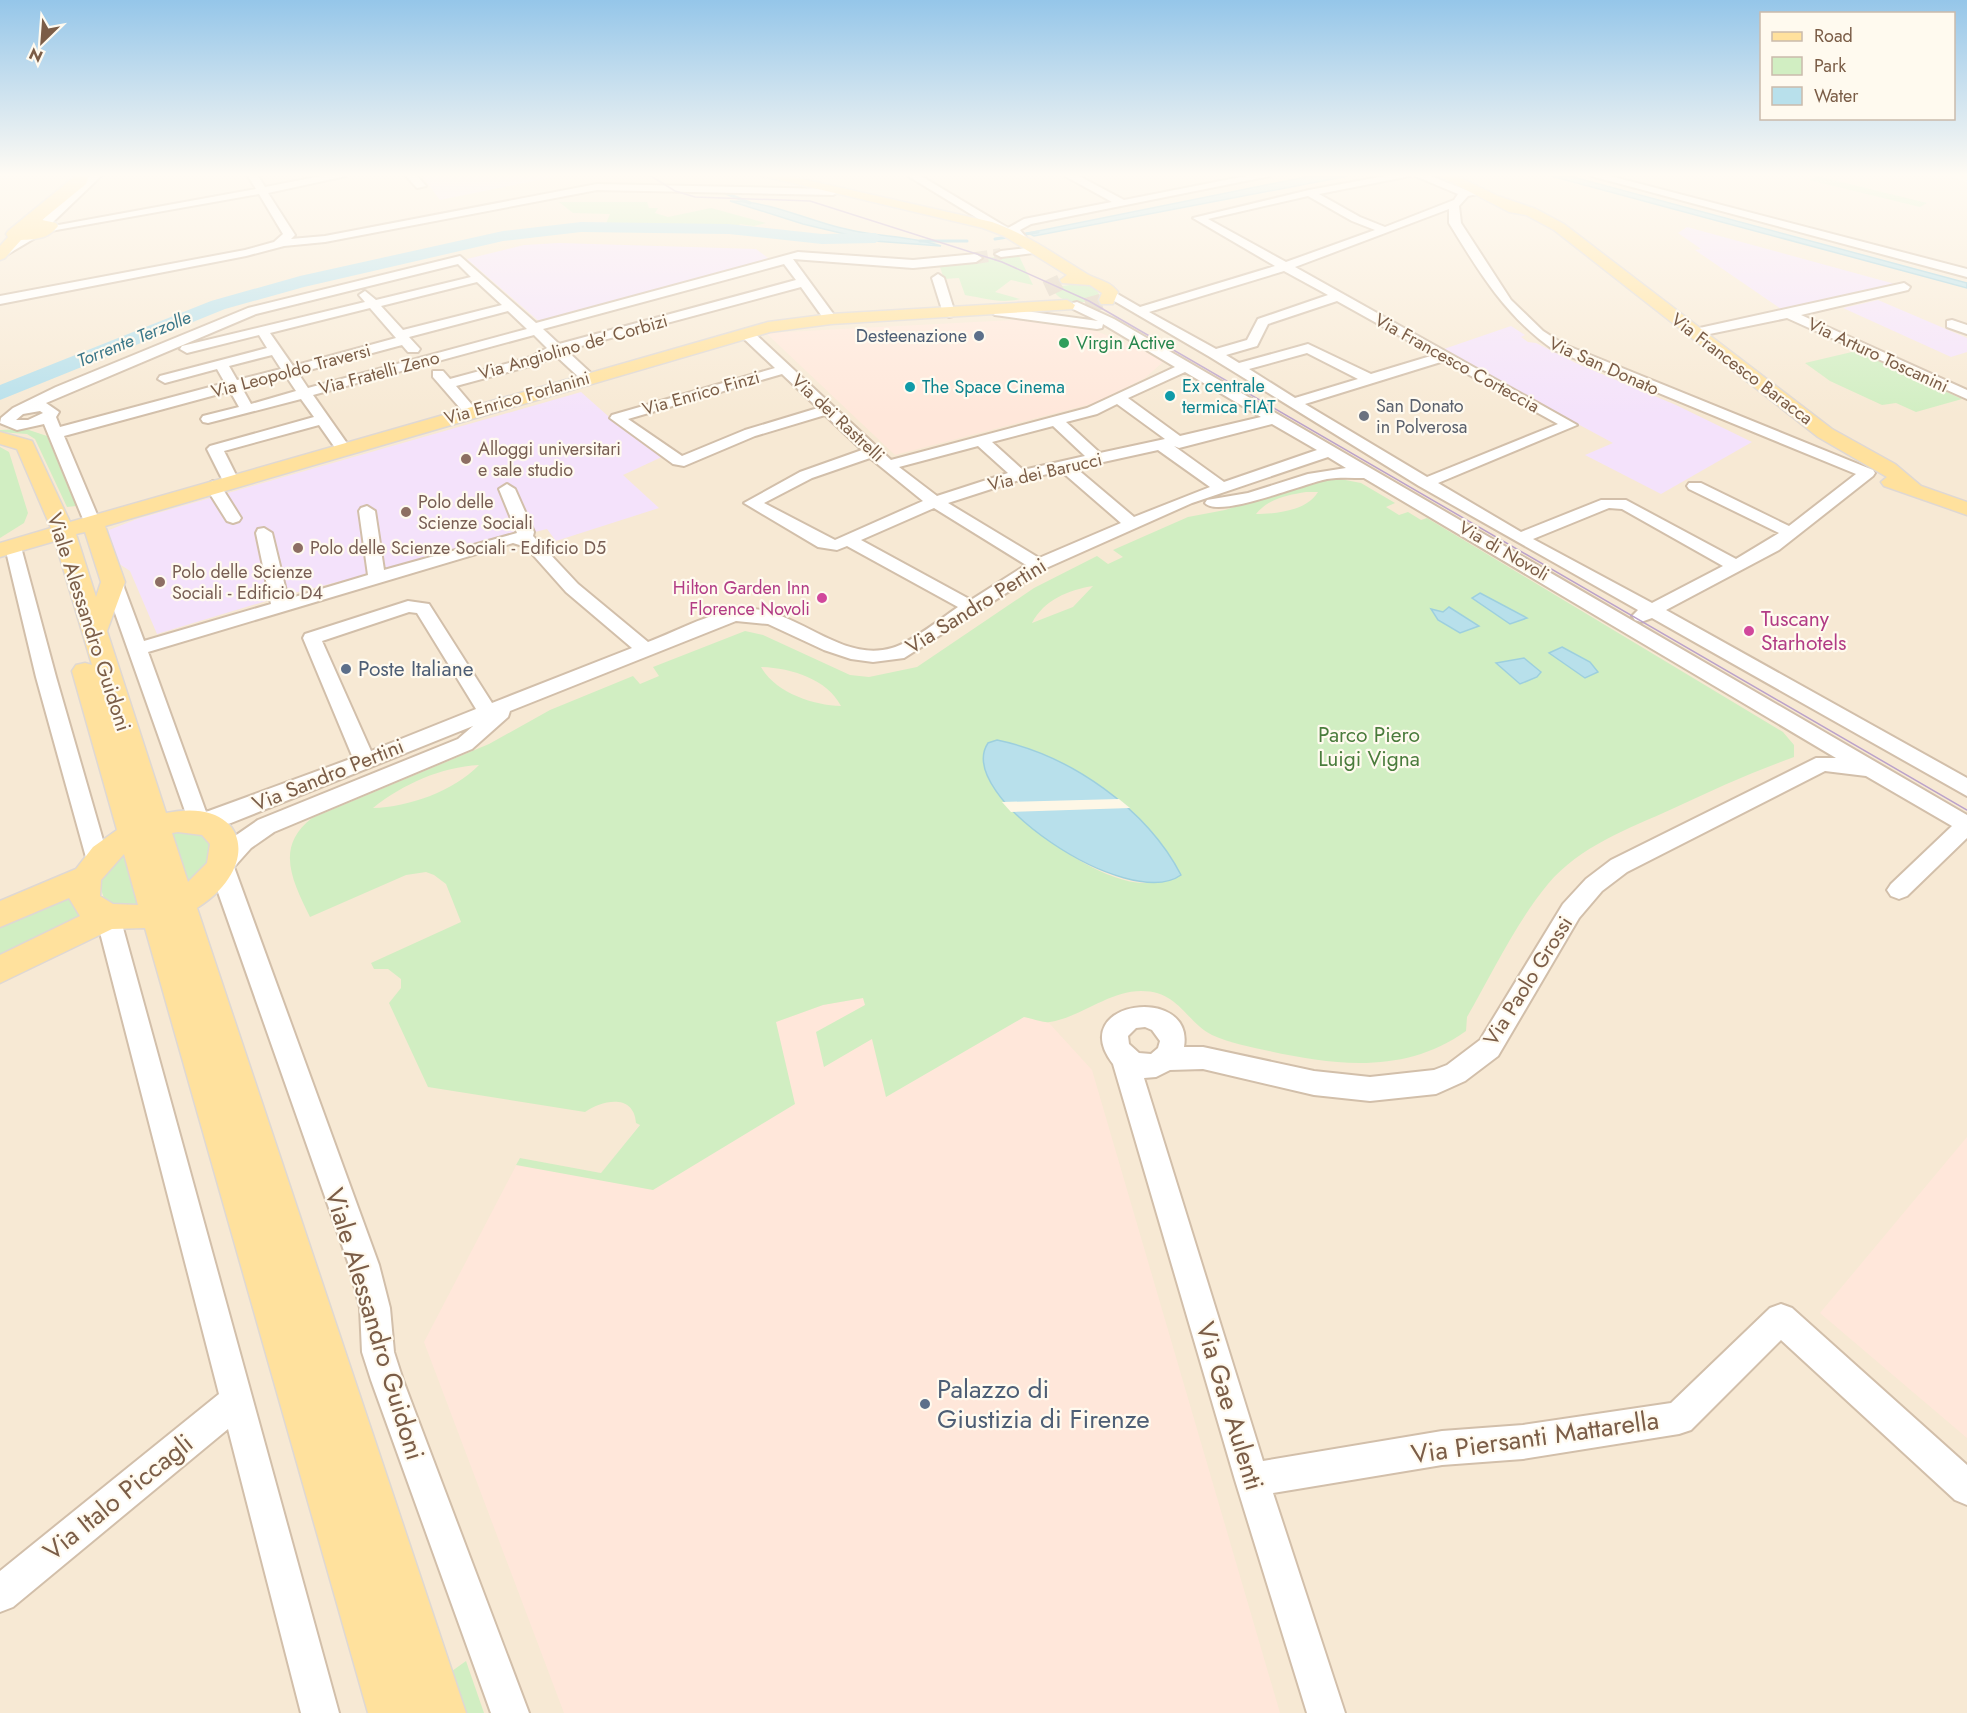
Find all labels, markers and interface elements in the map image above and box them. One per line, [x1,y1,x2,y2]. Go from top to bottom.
north arrow [12,12,72,72]
legend [1760,12,1955,120]
text: Road [1814,23,1853,49]
text: N [25,42,46,68]
text: Park [1814,53,1846,79]
text: Water [1814,83,1859,109]
water label: Torrente Terzolle [73,304,195,374]
street label: Via Angiolino de' Corbizi [475,307,671,387]
street label: Via Francesco Corteccia [1370,307,1544,419]
street label: Via Francesco Baracca [1666,307,1818,431]
street label: Via Arturo Toscanini [1803,311,1953,399]
place label: Desteenazione [856,323,967,349]
marker: Desteenazione [972,329,986,343]
place label: Virgin Active [1076,330,1175,356]
street label: Via San Donato [1545,330,1663,402]
marker: Virgin Active [1057,336,1071,350]
street label: Via Leopoldo Traversi [208,337,374,405]
street label: Via Fratelli Zeno [316,344,442,402]
street label: Via Enrico Finzi [639,364,763,422]
street label: Via Enrico Forlanini [441,365,593,431]
street label: Via dei Rastrelli [786,368,890,468]
place label: Ex centrale termica FIAT [1182,373,1276,420]
place label: The Space Cinema [922,374,1065,400]
marker: The Space Cinema [903,380,917,394]
marker: Ex centrale termica FIAT [1163,389,1177,403]
place label: San Donato in Polverosa [1376,393,1467,440]
marker: San Donato in Polverosa [1357,409,1371,423]
place label: Alloggi universitari e sale studio [478,436,621,483]
street label: Via dei Barucci [985,446,1105,498]
marker: Alloggi universitari e sale studio [459,452,473,466]
place label: Polo delle Scienze Sociali [418,489,533,536]
marker: Polo delle Scienze Sociali [399,505,413,519]
street label: Viale Alessandro Guidoni [39,509,139,735]
street label: Via di Novoli [1454,515,1554,587]
place label: Polo delle Scienze Sociali - Edificio D5 [310,535,606,561]
marker: Polo delle Scienze Sociali - Edificio D5 [291,541,305,555]
street label: Via Sandro Pertini [900,551,1052,661]
place label: Polo delle Scienze Sociali - Edificio D4 [172,559,323,606]
marker: Polo delle Scienze Sociali - Edificio D4 [153,575,167,589]
place label: Hilton Garden Inn Florence Novoli [673,575,810,622]
marker: Hilton Garden Inn Florence Novoli [815,591,829,605]
place label: Tuscany Starhotels [1761,604,1847,658]
marker: Tuscany Starhotels [1742,624,1756,638]
place label: Poste Italiane [358,654,474,684]
marker: Poste Italiane [339,662,353,676]
park label: Parco Piero Luigi Vigna [1318,720,1420,774]
street label: Via Sandro Pertini [248,731,408,819]
street label: Via Paolo Grossi [1476,910,1580,1052]
street label: Viale Alessandro Guidoni [316,1183,434,1465]
street label: Via Gae Aulenti [1186,1317,1274,1495]
place label: Palazzo di Giustizia di Firenze [937,1370,1150,1438]
marker: Palazzo di Giustizia di Firenze [918,1397,932,1411]
street label: Via Piersanti Mattarella [1409,1401,1661,1473]
street label: Via Italo Piccagli [35,1425,201,1569]

